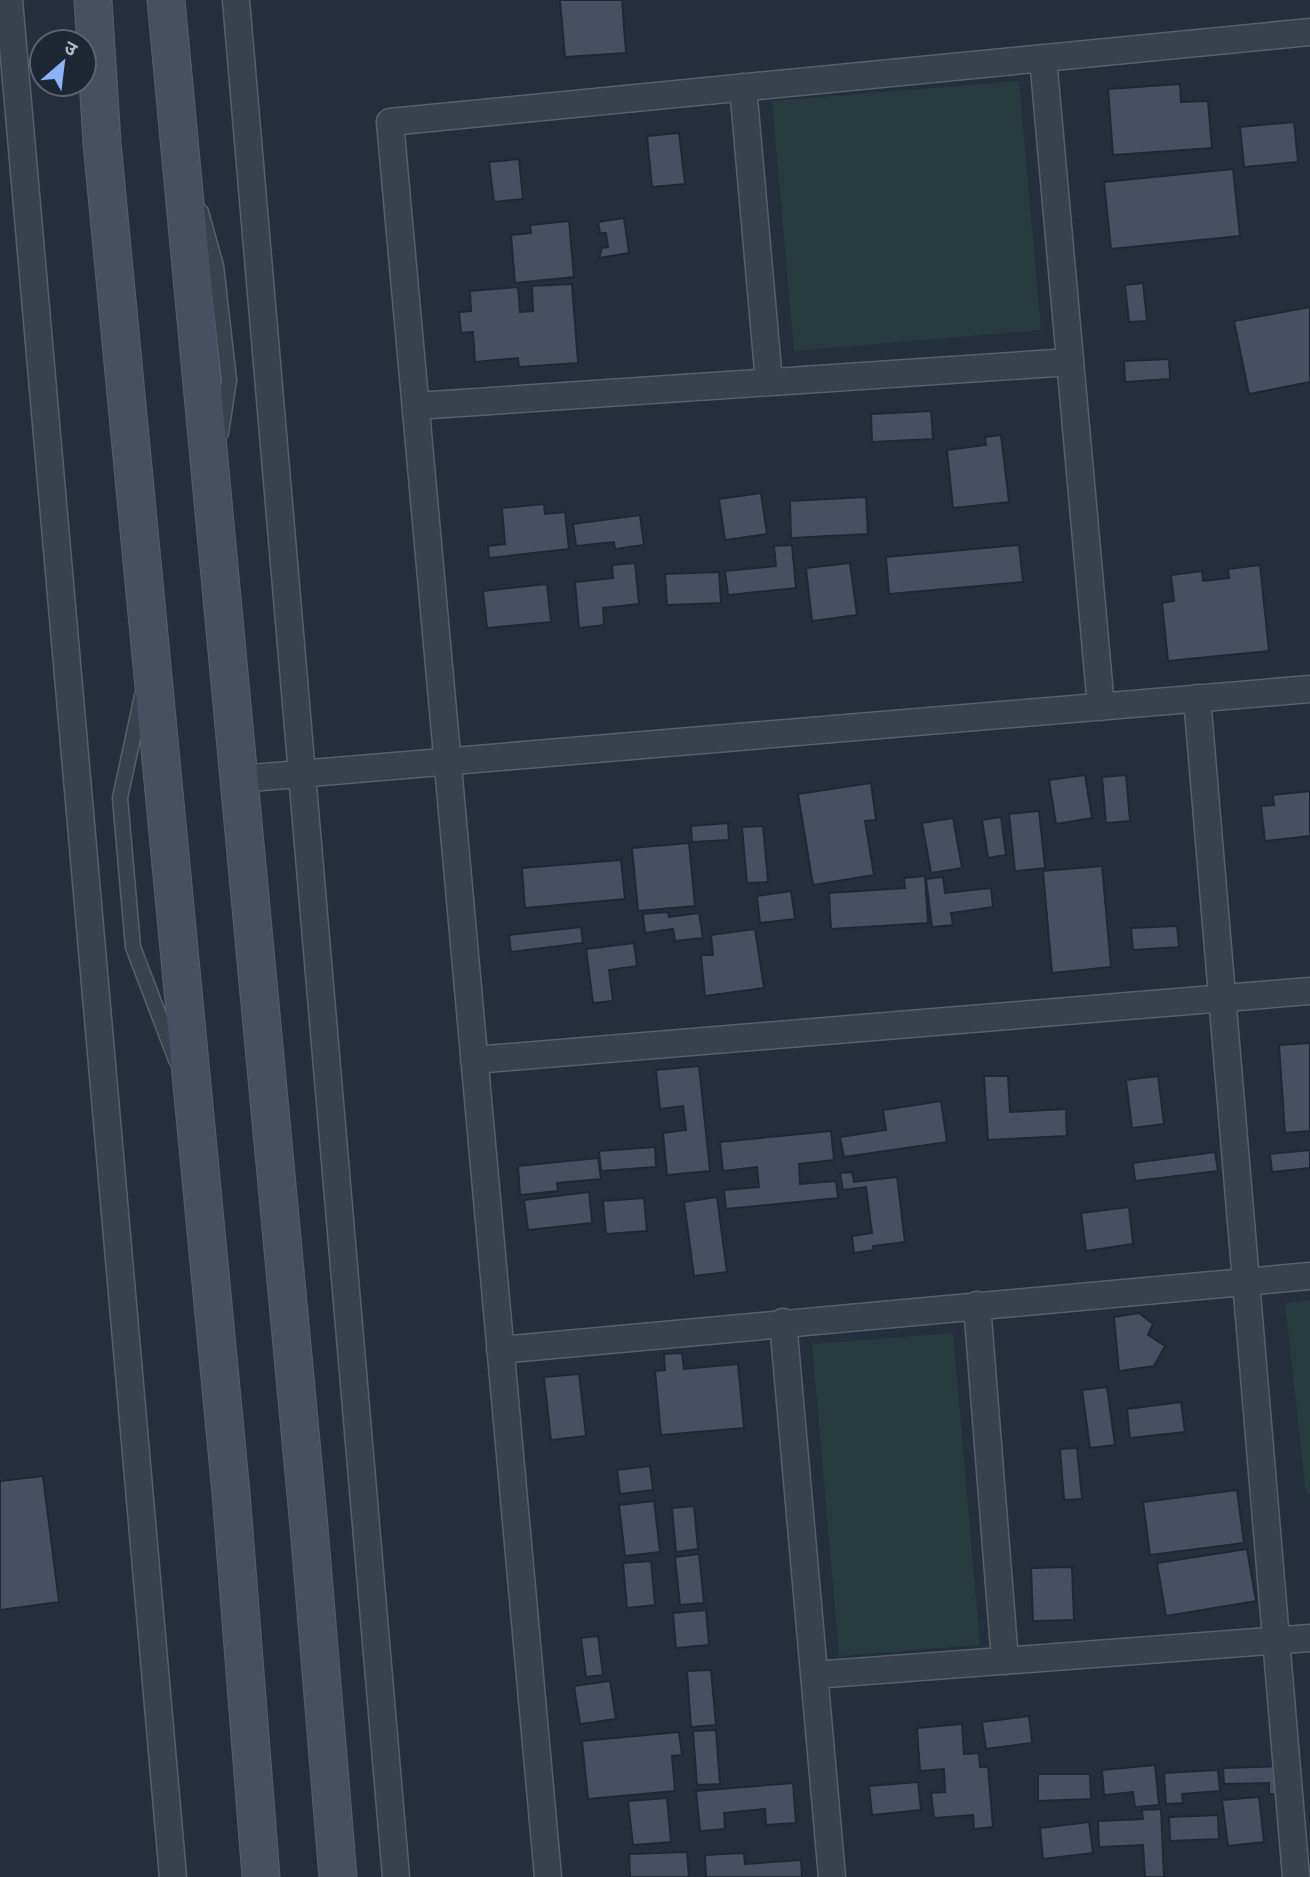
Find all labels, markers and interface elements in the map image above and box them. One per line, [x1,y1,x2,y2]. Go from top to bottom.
north arrow [28,28,98,98]
text: उ [60,35,82,62]

